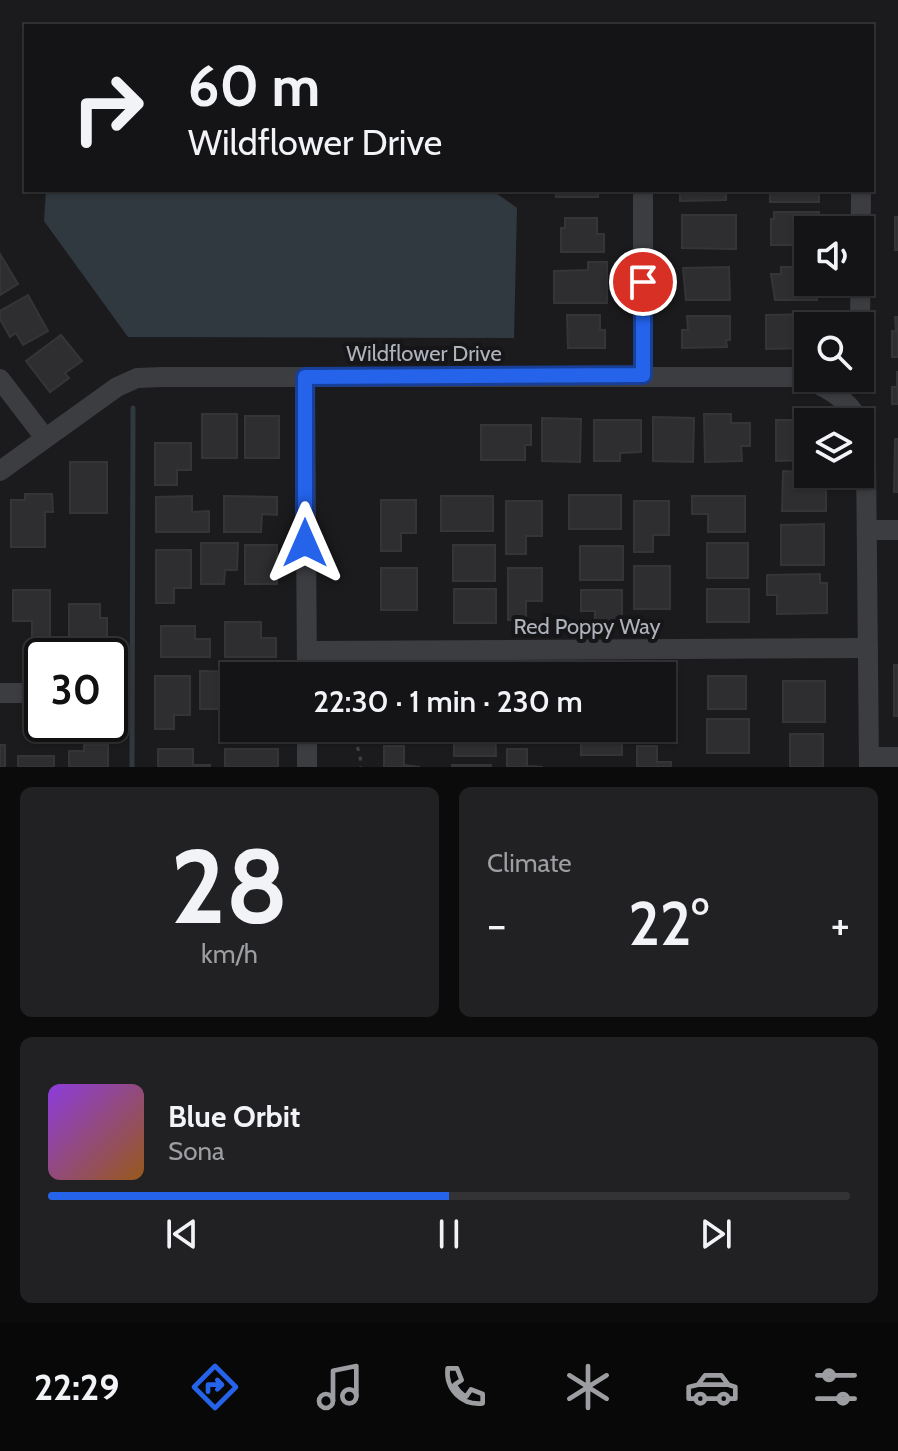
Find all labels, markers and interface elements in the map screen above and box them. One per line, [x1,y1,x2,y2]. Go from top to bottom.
text: 60 m [188,52,320,120]
icon: right [56,56,160,160]
text: Wildflower Drive [188,120,442,164]
map controls [794,216,874,488]
button: sound [794,216,874,296]
pin [609,248,677,316]
icon: arrive [621,260,665,304]
button: search [794,312,874,392]
street label: Wildflower Drive [346,340,502,367]
button: layers [794,408,874,488]
position arrow [263,501,347,585]
street label: Red Poppy Way [513,613,661,640]
speed limit sign: 30 [24,638,128,742]
text: 22:30 · 1 min · 230 m [313,683,583,720]
text: 28 [171,823,288,949]
text: Climate [487,847,572,879]
text: 22° [628,887,709,960]
text: − [487,898,506,951]
text: + [831,898,850,951]
text: km/h [201,938,258,970]
text: Blue Orbit [168,1098,300,1135]
text: Sona [168,1135,225,1167]
icon: previous [160,1212,204,1256]
icon: pause [427,1212,471,1256]
icon: next [694,1212,738,1256]
icon: directions [187,1359,243,1415]
icon: music [312,1359,368,1415]
icon: phone [436,1359,492,1415]
icon: climate [560,1359,616,1415]
icon: car [684,1359,740,1415]
icon: filters [808,1359,864,1415]
text: 22:29 [34,1365,119,1409]

